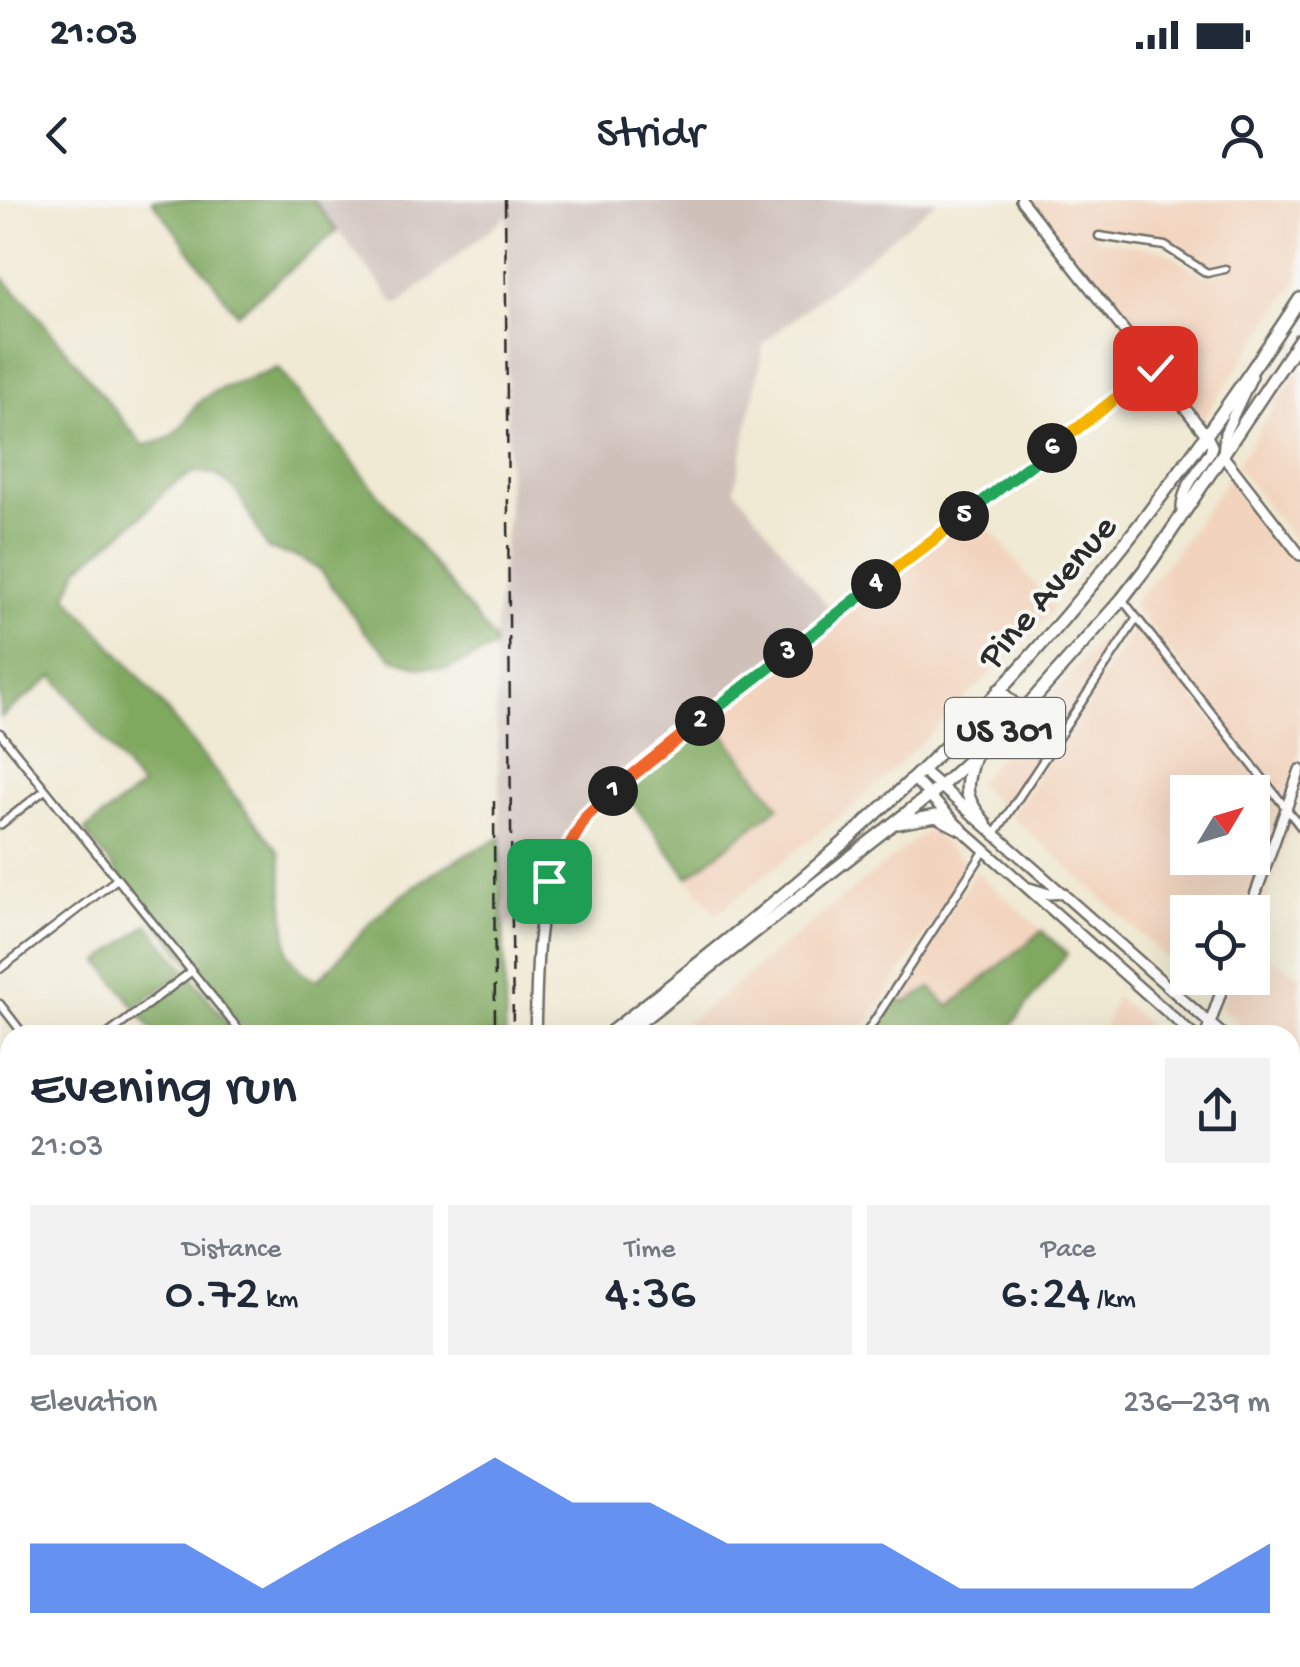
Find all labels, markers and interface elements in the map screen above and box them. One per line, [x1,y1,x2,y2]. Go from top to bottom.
text: 21:03 [50,13,137,57]
icon: back [30,108,85,163]
icon: person [1215,108,1270,163]
text: Stridr [596,109,704,162]
pin [1113,326,1198,411]
icon: check [1128,341,1183,396]
pin: 6 [1027,423,1077,473]
text: 6 [1045,431,1059,464]
pin: 5 [939,491,989,541]
text: 5 [957,499,971,532]
street label: Pine Avenue [970,507,1129,681]
pin: 4 [851,559,901,609]
text: 4 [869,567,883,600]
pin: 3 [763,628,813,678]
text: 3 [781,636,795,669]
pin: 2 [675,696,725,746]
road number: US 301 [945,698,1065,758]
text: 2 [693,704,707,737]
pin: 1 [588,766,638,816]
text: 1 [607,774,619,807]
north arrow [1170,775,1270,875]
map controls [1170,775,1270,995]
pin [507,839,592,924]
icon: arrive [522,854,577,909]
button: locate [1170,895,1270,995]
button: share [1165,1058,1270,1163]
text: Evening run [30,1059,297,1123]
text: 21:03 [30,1129,103,1167]
text: Distance [182,1234,281,1267]
text: Time [624,1234,676,1267]
text: Pace [1041,1234,1096,1267]
text: 0.72 [165,1267,259,1326]
text: 4:36 [605,1267,695,1326]
text: 6:24 [1001,1267,1090,1326]
text: km [259,1284,298,1317]
text: /km [1090,1284,1136,1317]
text: Elevation [30,1385,157,1423]
text: 236–239 m [1123,1385,1270,1423]

